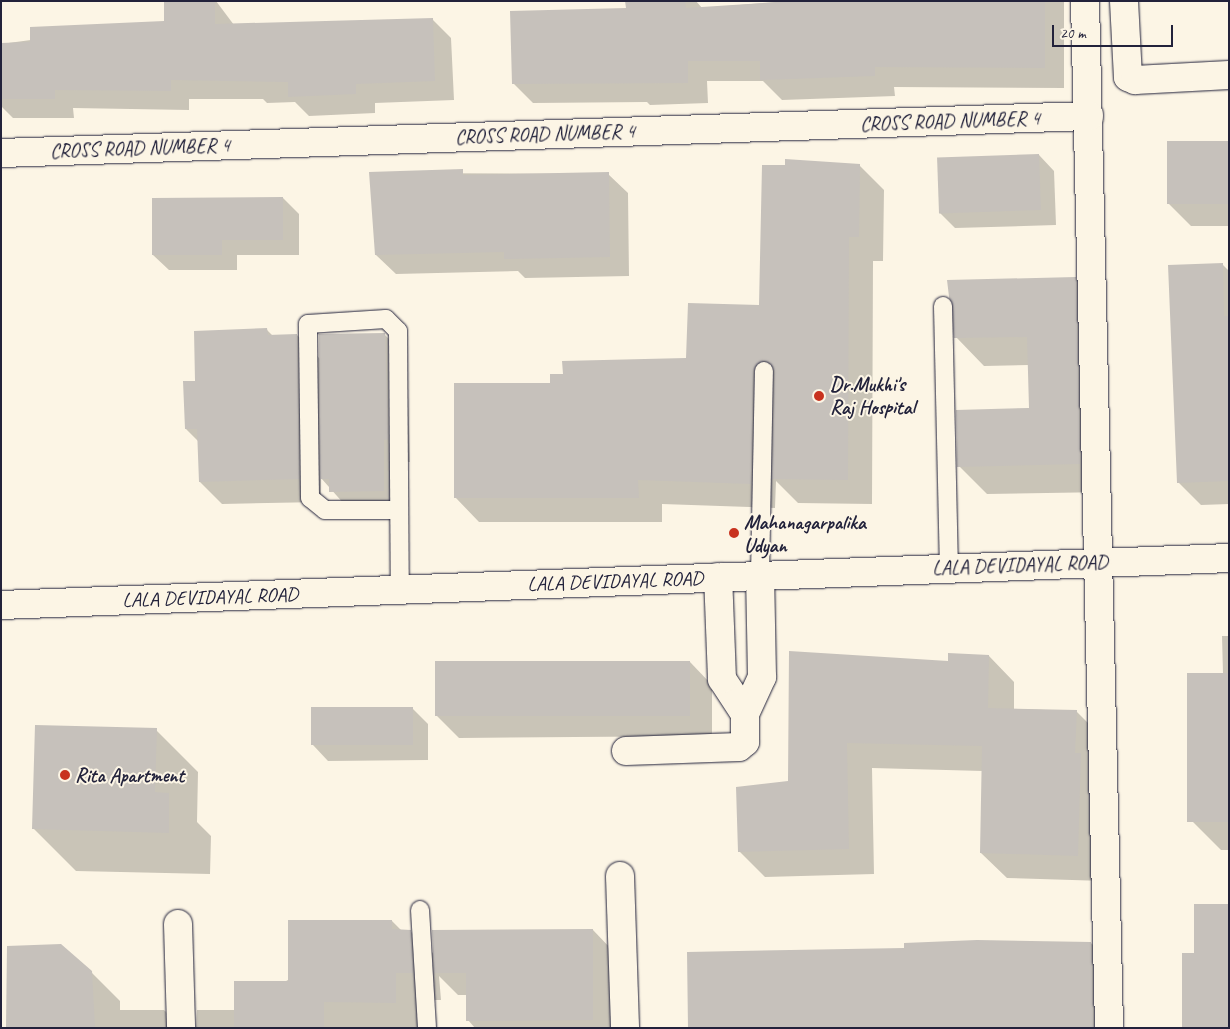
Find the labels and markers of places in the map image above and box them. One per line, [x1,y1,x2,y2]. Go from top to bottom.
place label: Dr.Mukhi's Raj Hospital [830,372,914,419]
marker: Dr.Mukhi's Raj Hospital [812,389,826,403]
place label: Mahanagarpalika Udyan [744,510,866,557]
marker: Mahanagarpalika Udyan [728,527,740,539]
place label: Rita Apartment [75,763,184,787]
marker: Rita Apartment [59,769,71,781]

